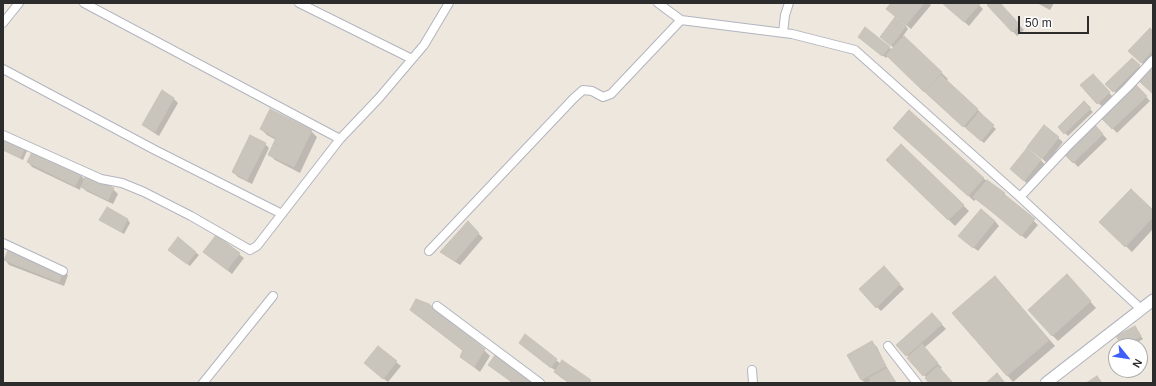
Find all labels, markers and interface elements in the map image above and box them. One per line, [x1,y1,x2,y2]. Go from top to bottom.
scale bar [1020,8,1091,34]
text: 50 m [1025,16,1052,30]
north arrow [1108,338,1148,378]
text: N [1130,357,1145,370]

